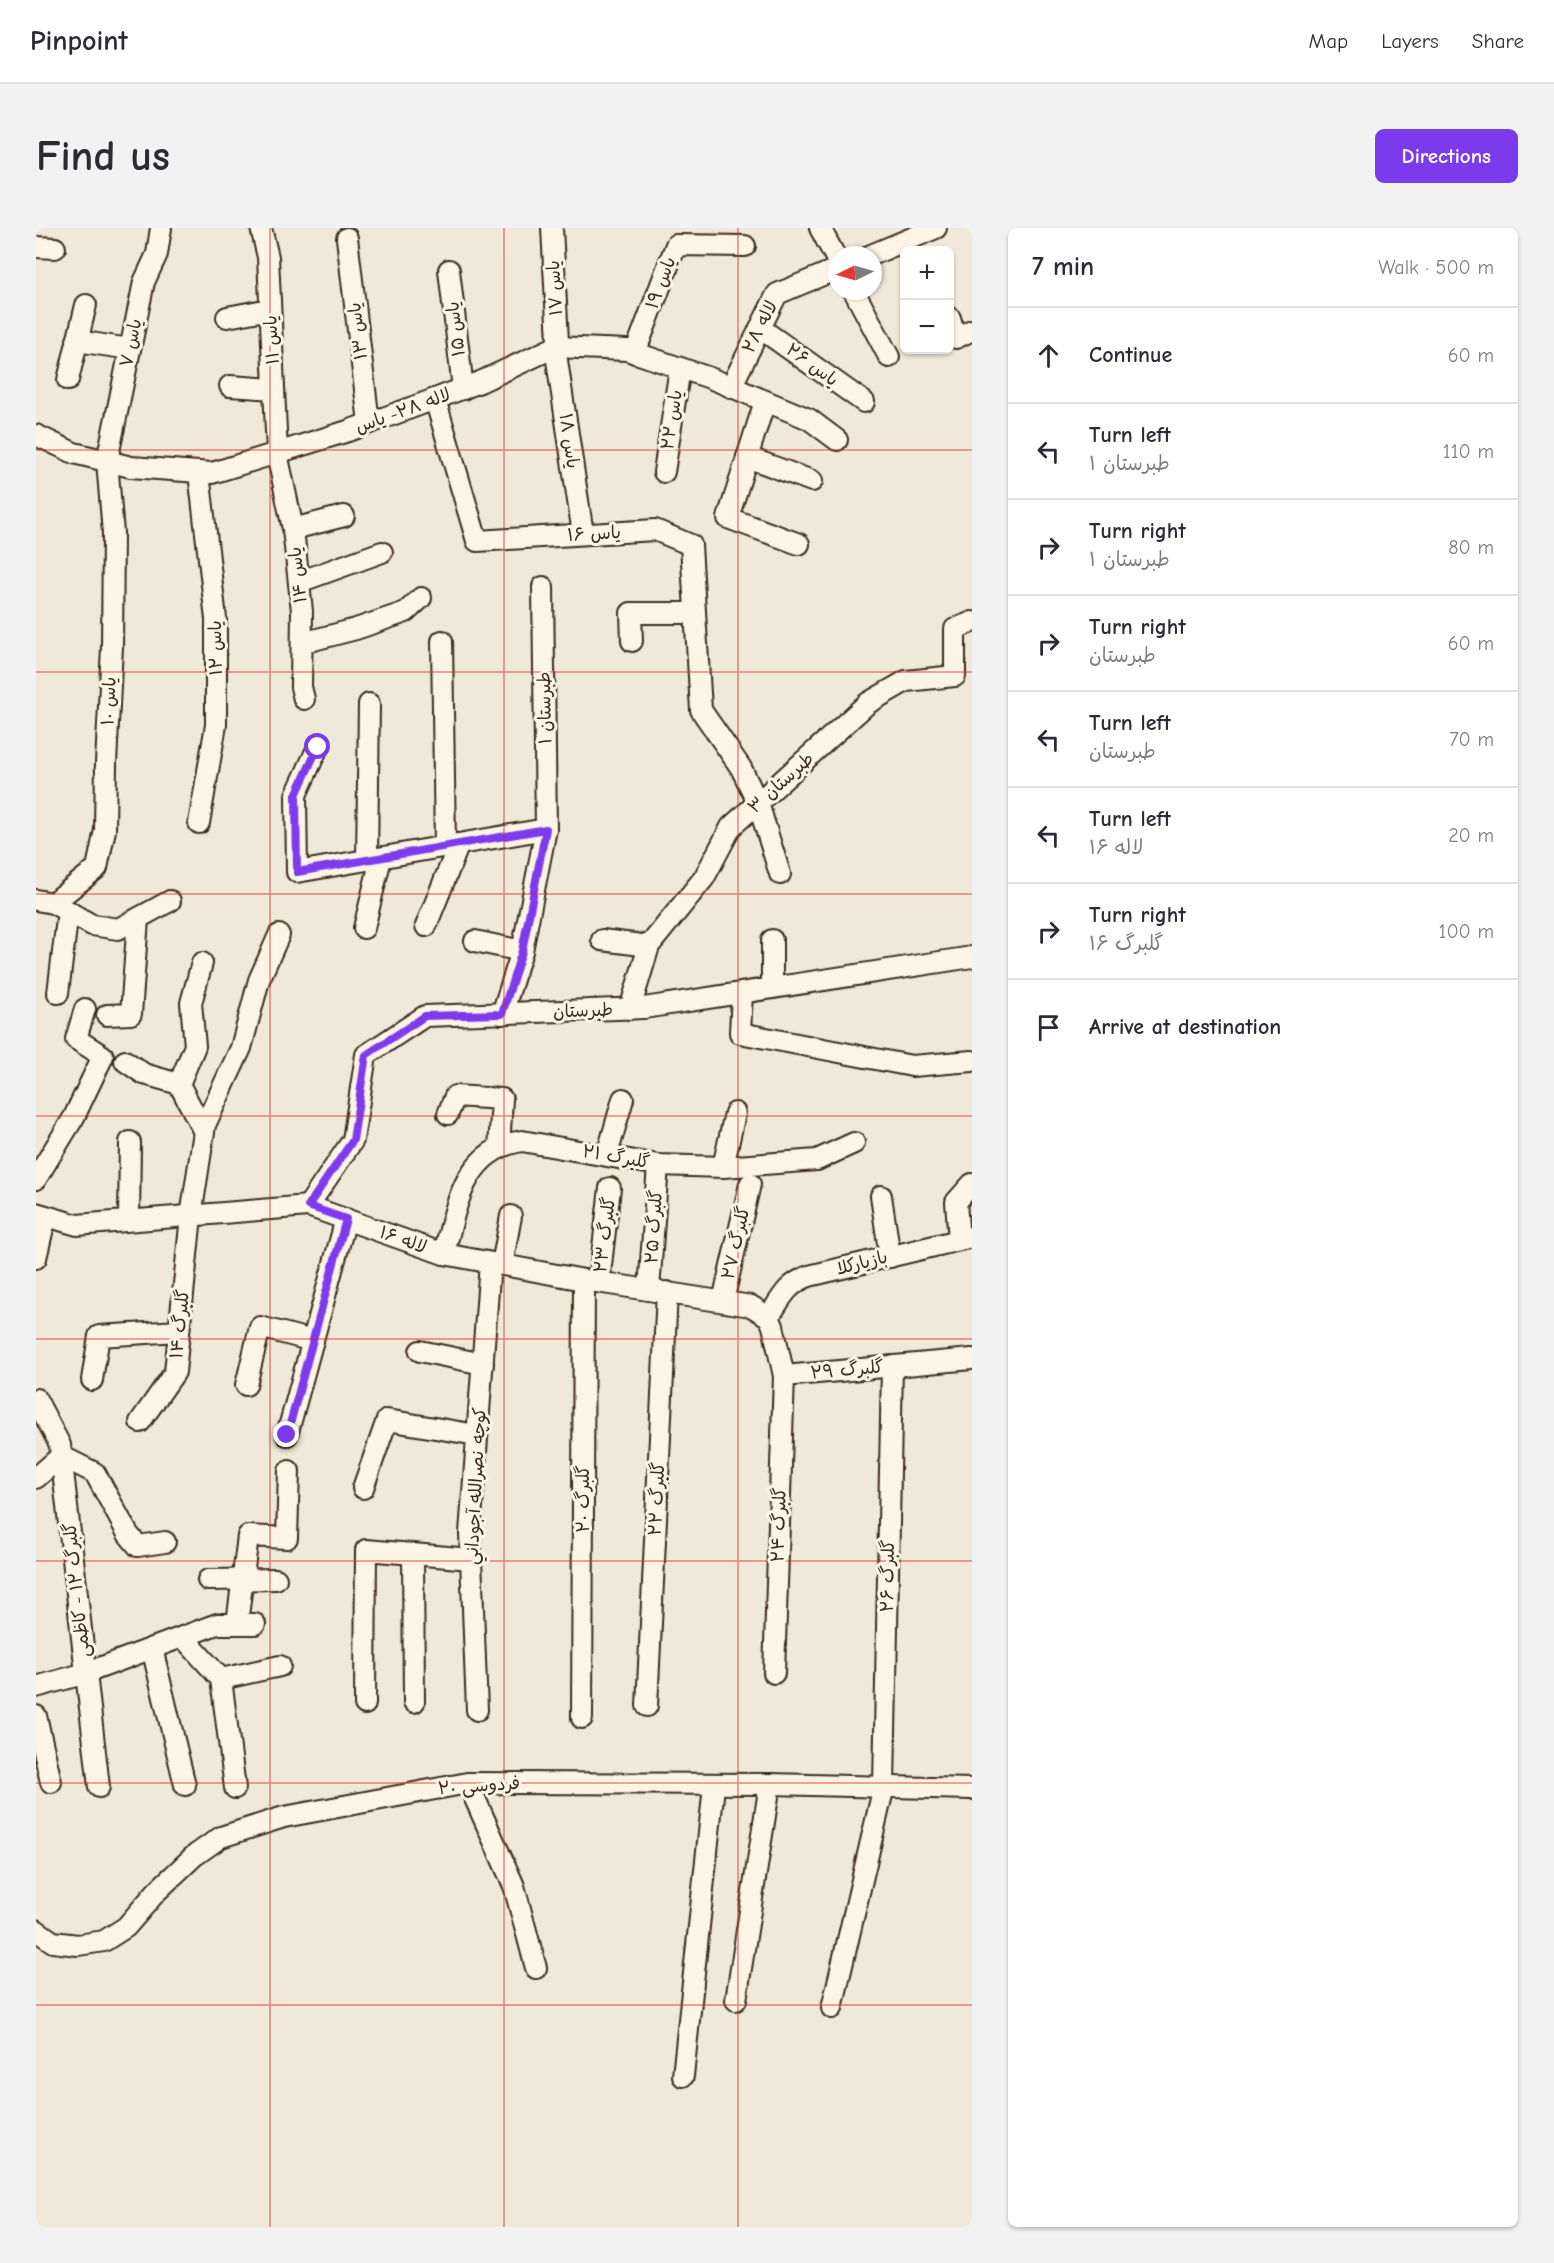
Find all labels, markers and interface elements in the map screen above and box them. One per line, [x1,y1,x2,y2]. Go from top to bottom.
text: Pinpoint [30,25,128,57]
text: Map [1309,29,1348,53]
text: Layers [1381,29,1439,53]
text: Share [1472,29,1524,53]
button: Directions [1375,129,1518,183]
text: Find us [36,132,170,181]
north arrow [828,246,882,300]
map controls [900,246,954,354]
button: + [900,246,954,300]
text: 7 min [1032,252,1094,282]
street label: یاس ۱۹ [641,254,681,312]
text: Walk · 500 m [1378,256,1494,279]
street label: یاس ۱۷ [543,260,567,316]
street label: لاله ۲۸ [738,297,782,357]
street label: یاس ۱۵ [442,300,470,358]
button: − [900,300,954,354]
street label: یاس ۱۳ [344,301,372,361]
street label: یاس ۱۱ [260,315,284,365]
street label: یاس ۷ [116,317,146,369]
street label: یاس ۲۶ [782,339,842,391]
icon: ahead [1032,339,1065,372]
text: Continue [1089,342,1172,368]
text: 60 m [1448,344,1494,367]
street label: لاله ۲۸- یاس [353,384,453,438]
street label: یاس ۲۲ [657,388,687,452]
street label: یاس ۱۸ [555,412,583,470]
text: Turn left [1089,422,1171,448]
icon: left [1032,435,1065,468]
text: 110 m [1443,440,1494,463]
text: طبرستان ۱ [1089,452,1170,475]
text: Turn right [1089,518,1186,544]
street label: یاس ۱۶ [567,522,621,546]
icon: right [1032,531,1065,564]
text: 80 m [1448,536,1494,559]
street label: یاس ۱۴ [285,546,311,604]
text: طبرستان ۱ [1089,548,1170,571]
text: Turn right [1089,614,1186,640]
street label: یاس ۱۲ [205,620,227,676]
icon: right [1032,627,1065,660]
text: 60 m [1448,632,1494,655]
text: طبرستان [1089,644,1156,667]
street label: طبرستان ۱ [534,671,556,745]
street label: یاس ۱۰ [97,676,121,726]
text: Turn left [1089,710,1171,736]
icon: left [1032,723,1065,756]
text: 70 m [1449,728,1494,751]
route start [304,733,330,759]
text: طبرستان [1089,740,1156,763]
street label: طبرستان ۳ [744,748,818,818]
text: Turn left [1089,806,1171,832]
icon: left [1032,819,1065,852]
text: 20 m [1448,824,1494,847]
text: لاله ۱۶ [1089,836,1143,859]
text: Turn right [1089,902,1186,928]
icon: right [1032,915,1065,948]
text: 100 m [1439,920,1494,943]
text: گلبرگ ۱۶ [1089,932,1163,955]
street label: طبرستان [553,999,613,1023]
icon: arrive [1032,1011,1065,1044]
text: Arrive at destination [1089,1014,1281,1040]
street label: گلبرگ ۲۱ [581,1141,652,1173]
street label: گلبرگ ۲۵ [641,1189,667,1265]
street label: گلبرگ ۲۳ [590,1196,620,1274]
street label: گلبرگ ۲۷ [717,1204,755,1282]
street label: لاله ۱۶ [377,1222,429,1258]
street label: بازیارکلا [834,1247,890,1279]
street label: گلبرگ ۱۴ [166,1288,194,1360]
street label: گلبرگ ۲۹ [810,1356,885,1384]
street label: كوچه نصرالله آجوداني [461,1406,496,1566]
route end [273,1421,299,1447]
street label: گلبرگ ۲۲ [645,1461,669,1536]
street label: گلبرگ ۲۰ [573,1465,594,1533]
street label: گلبرگ ۲۴ [767,1487,791,1563]
street label: گلبرگ ۱۲ - کاظمی [59,1521,95,1658]
street label: گلبرگ ۲۶ [877,1539,899,1612]
street label: فردوسی ۲۰ [437,1773,521,1799]

